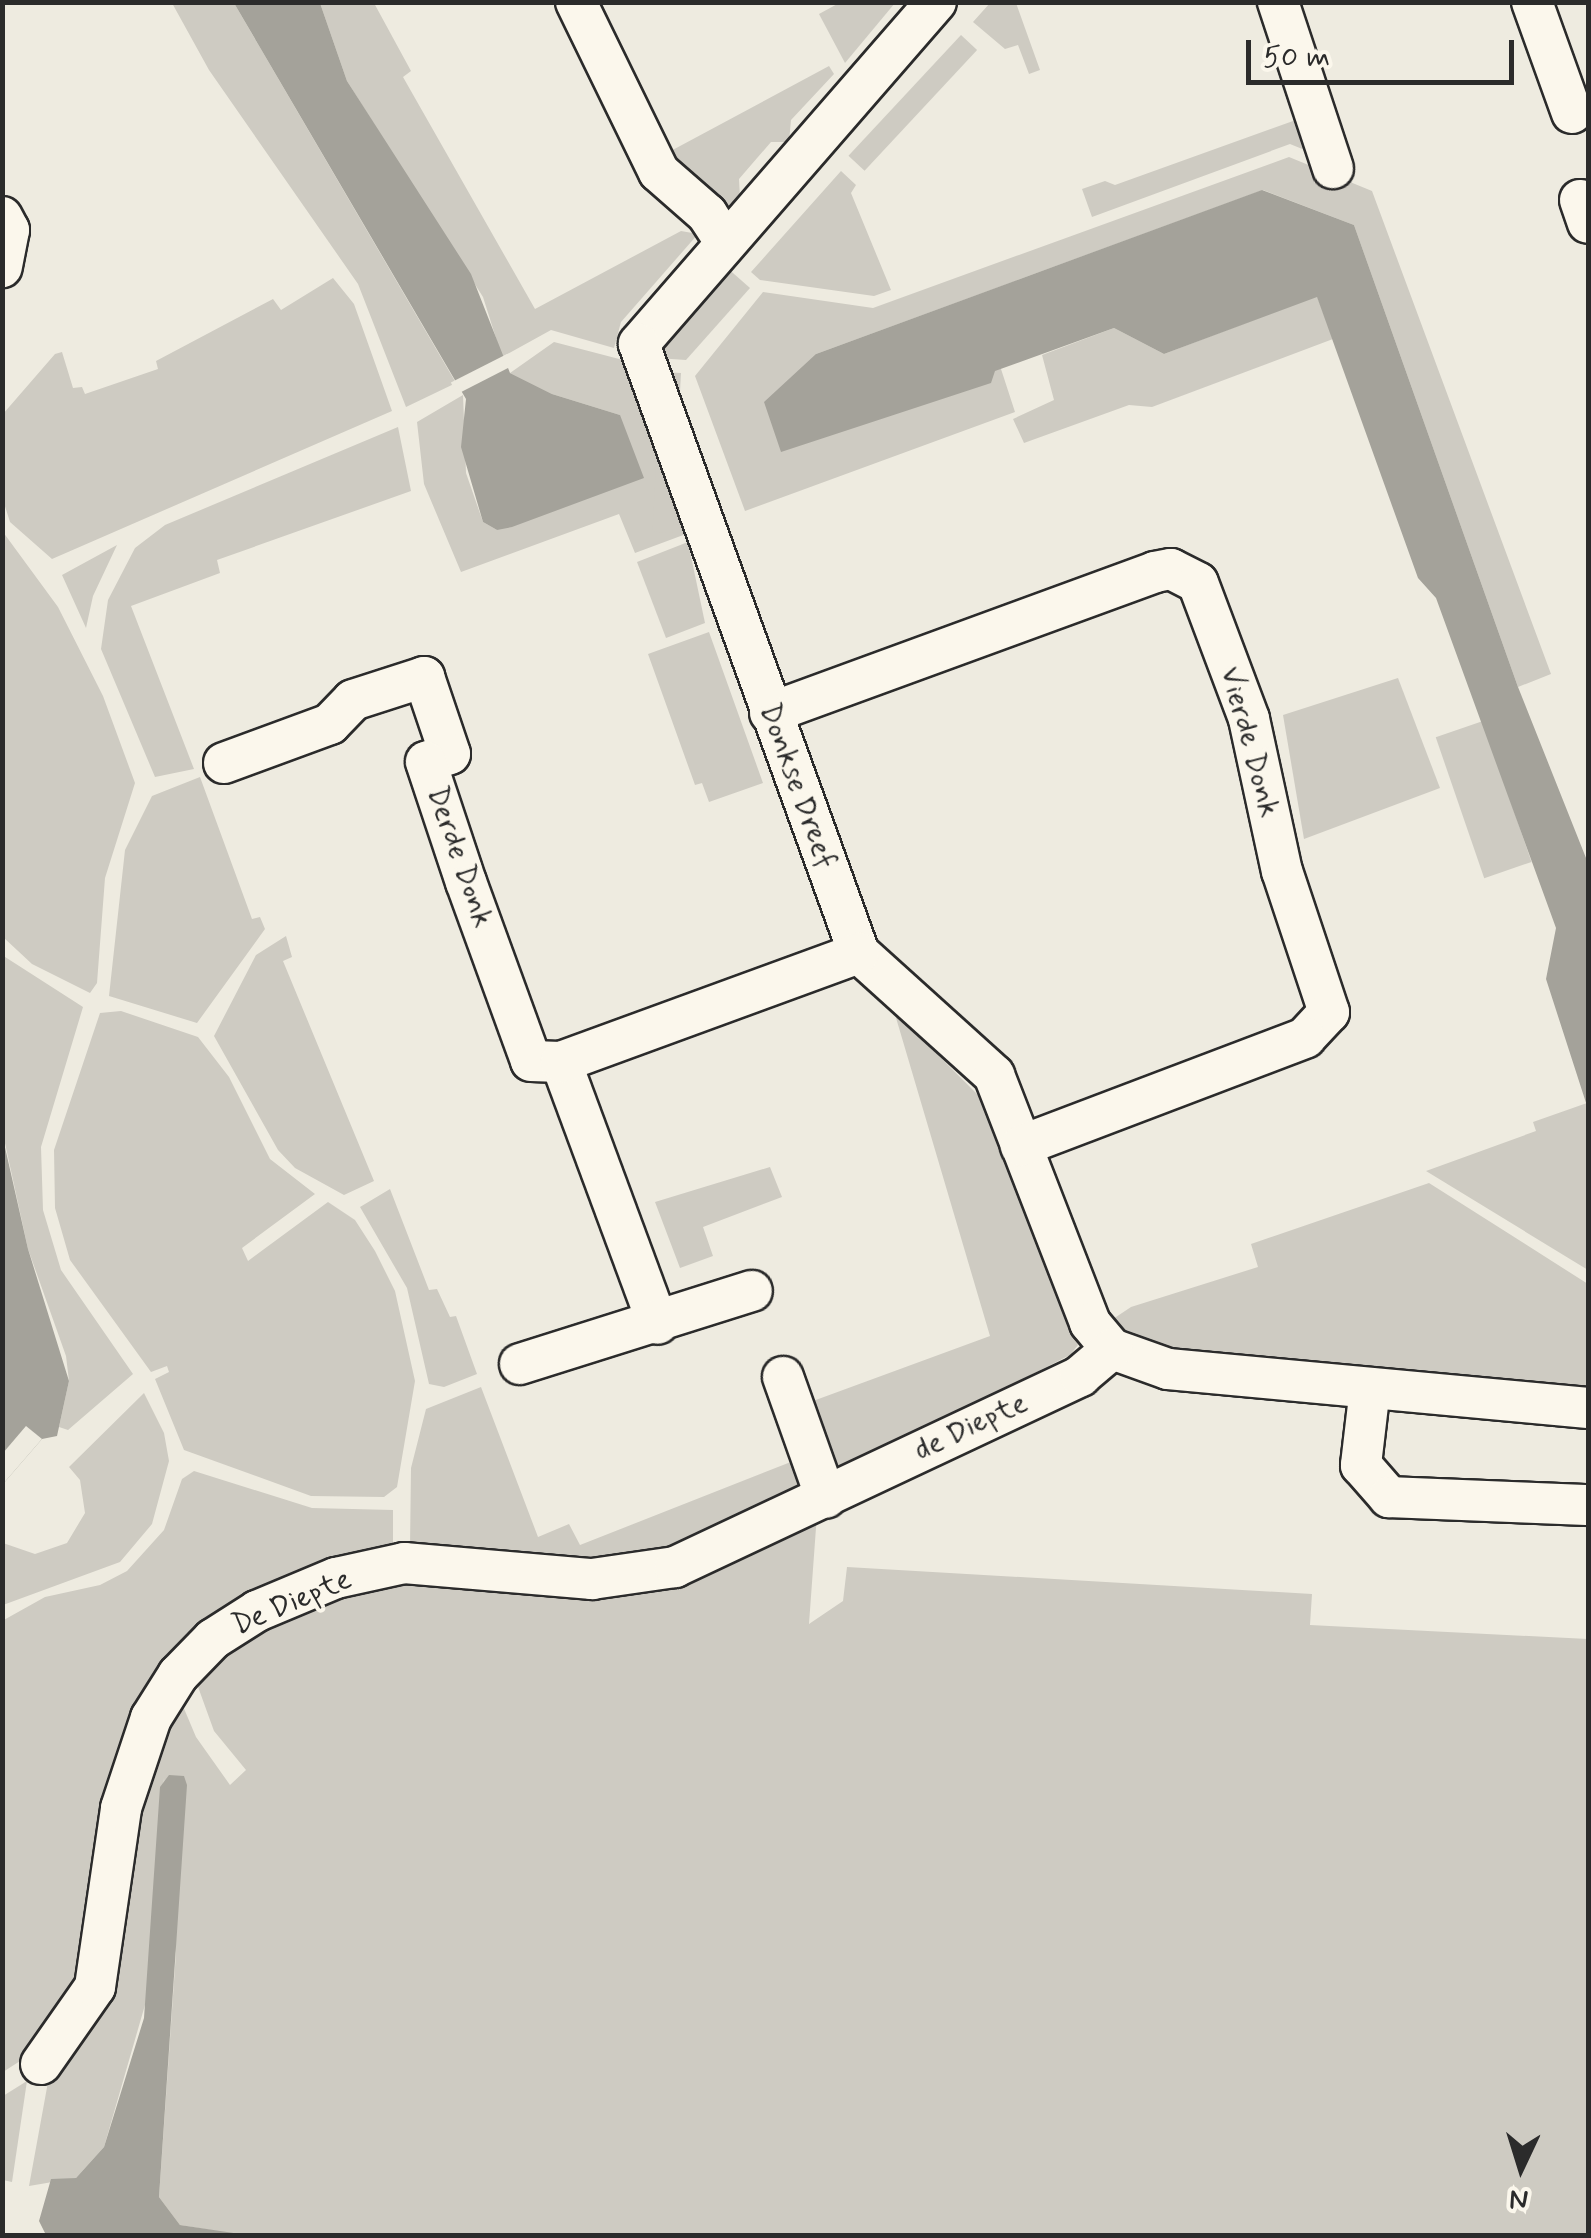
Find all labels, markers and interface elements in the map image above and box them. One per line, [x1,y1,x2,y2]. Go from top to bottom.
scale bar [1251,20,1518,82]
text: 50 m [1263,38,1330,77]
street label: Vierde Donk [1212,663,1286,821]
street label: Donkse Dreef [751,699,843,873]
street label: Derde Donk [418,781,500,933]
street label: de Diepte [910,1386,1032,1468]
street label: De Diepte [228,1562,356,1644]
north arrow [1471,2118,1571,2218]
text: N [1508,2179,1529,2218]

